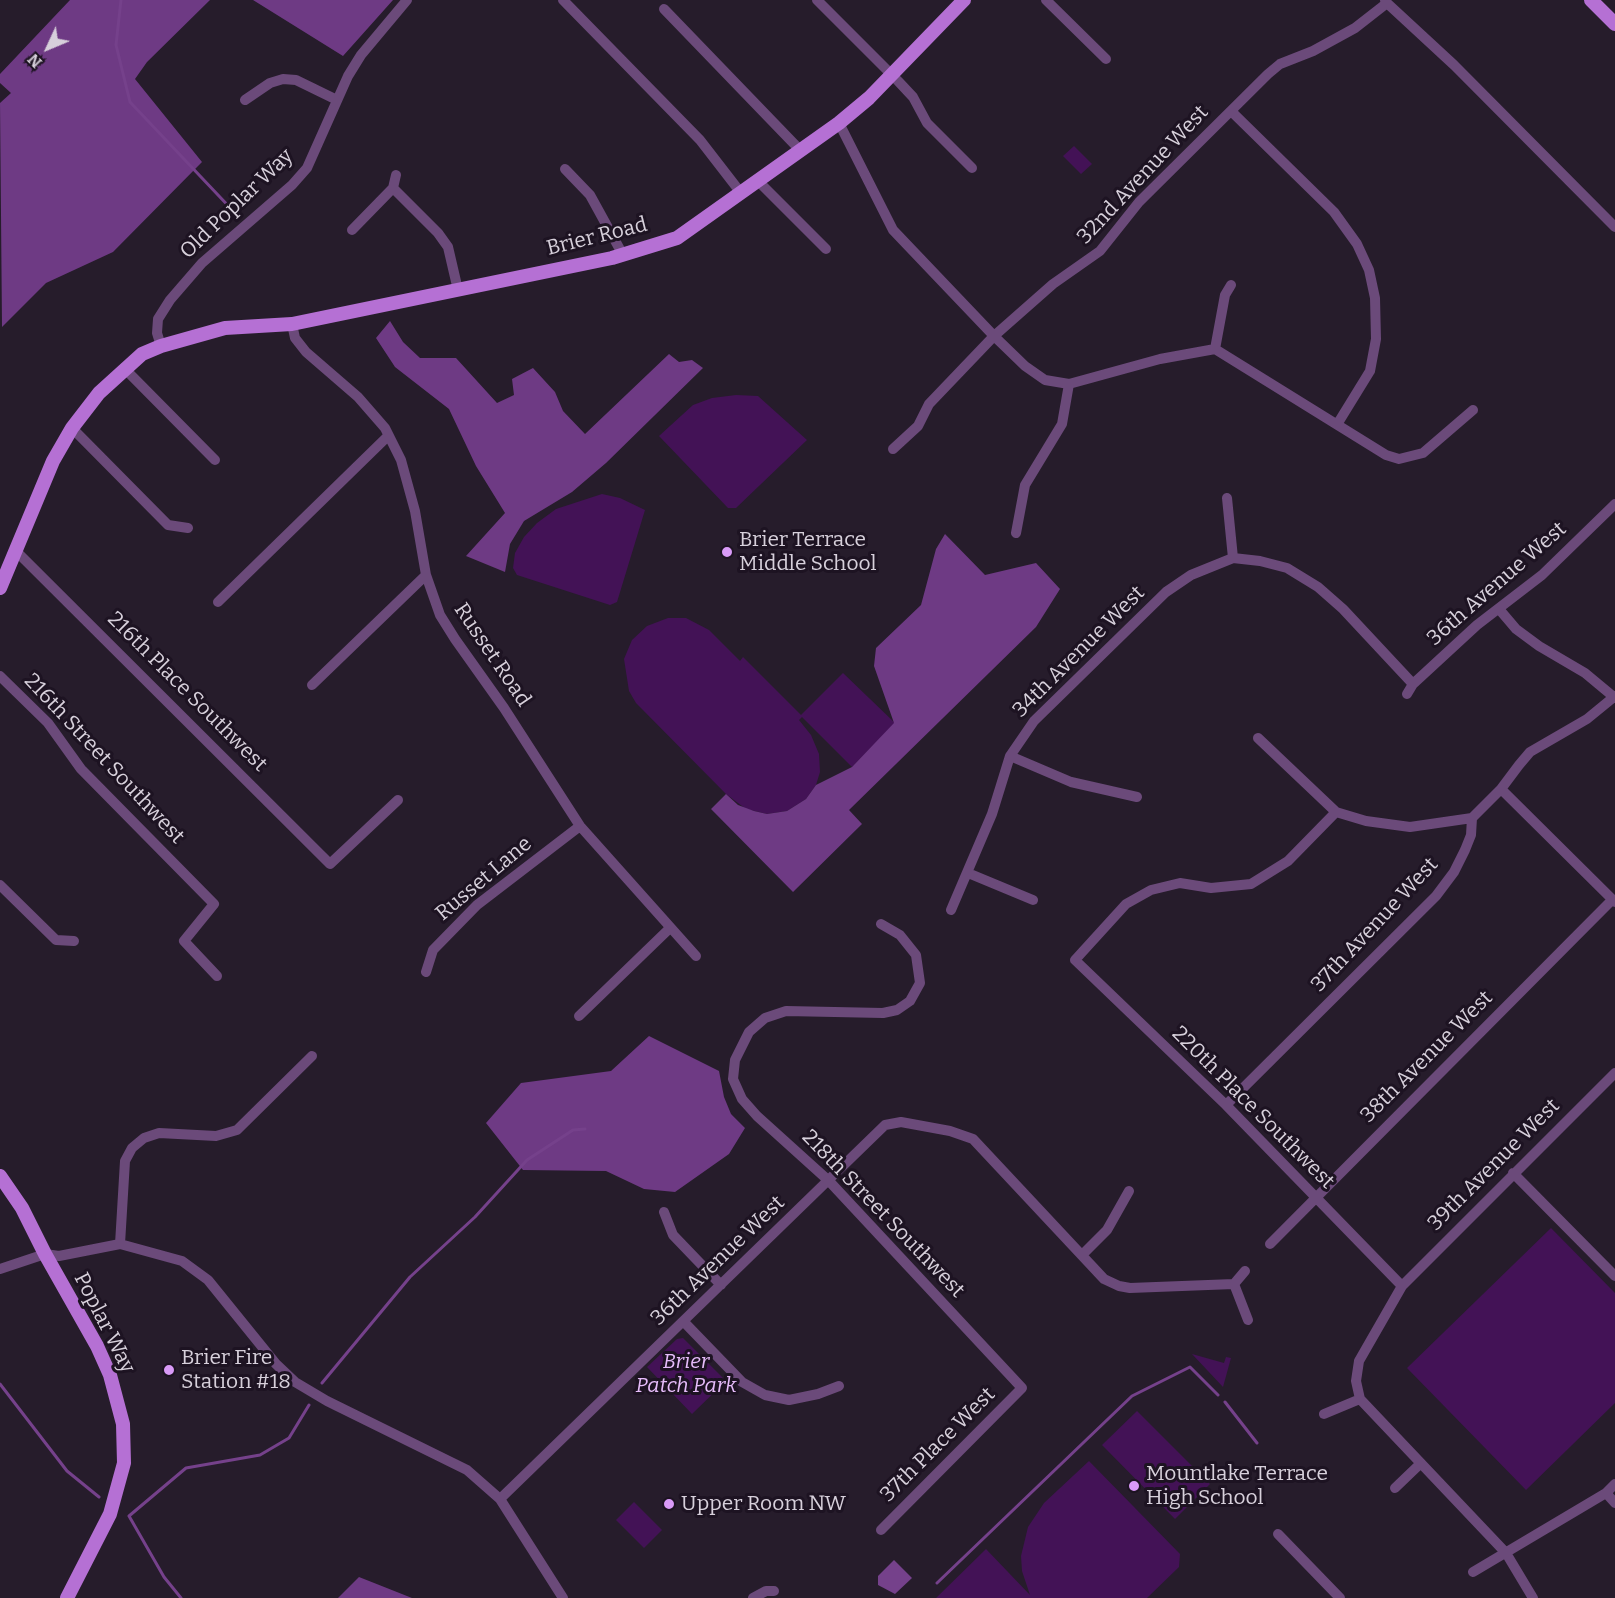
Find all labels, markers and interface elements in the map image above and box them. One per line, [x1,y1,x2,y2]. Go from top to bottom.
north arrow [18,18,78,78]
text: N [24,50,46,72]
street label: 32nd Avenue West [1072,100,1214,250]
street label: Old Poplar Way [175,144,299,264]
street label: Brier Road [544,212,650,262]
street label: 36th Avenue West [1422,517,1572,651]
place label: Brier Terrace Middle School [739,527,877,577]
marker: Brier Terrace Middle School [720,545,734,559]
street label: 34th Avenue West [1008,581,1150,723]
street label: Russet Road [448,599,536,711]
street label: 216th Place Southwest [102,607,272,777]
street label: 216th Street Southwest [19,669,189,849]
street label: Russet Lane [431,832,537,926]
street label: 37th Avenue West [1306,853,1444,997]
street label: 38th Avenue West [1356,986,1498,1128]
street label: 220th Place Southwest [1167,1022,1339,1194]
street label: 39th Avenue West [1423,1094,1565,1236]
street label: 218th Street Southwest [796,1125,970,1303]
street label: 36th Avenue West [646,1191,790,1331]
street label: Poplar Way [68,1269,140,1377]
place label: Brier Fire Station #18 [181,1345,291,1395]
park label: Brier Patch Park [635,1349,737,1399]
marker: Brier Fire Station #18 [162,1363,176,1377]
street label: 37th Place West [875,1382,1001,1508]
place label: Mountlake Terrace High School [1146,1461,1328,1511]
marker: Mountlake Terrace High School [1127,1479,1141,1493]
place label: Upper Room NW [681,1491,846,1517]
marker: Upper Room NW [662,1497,676,1511]

